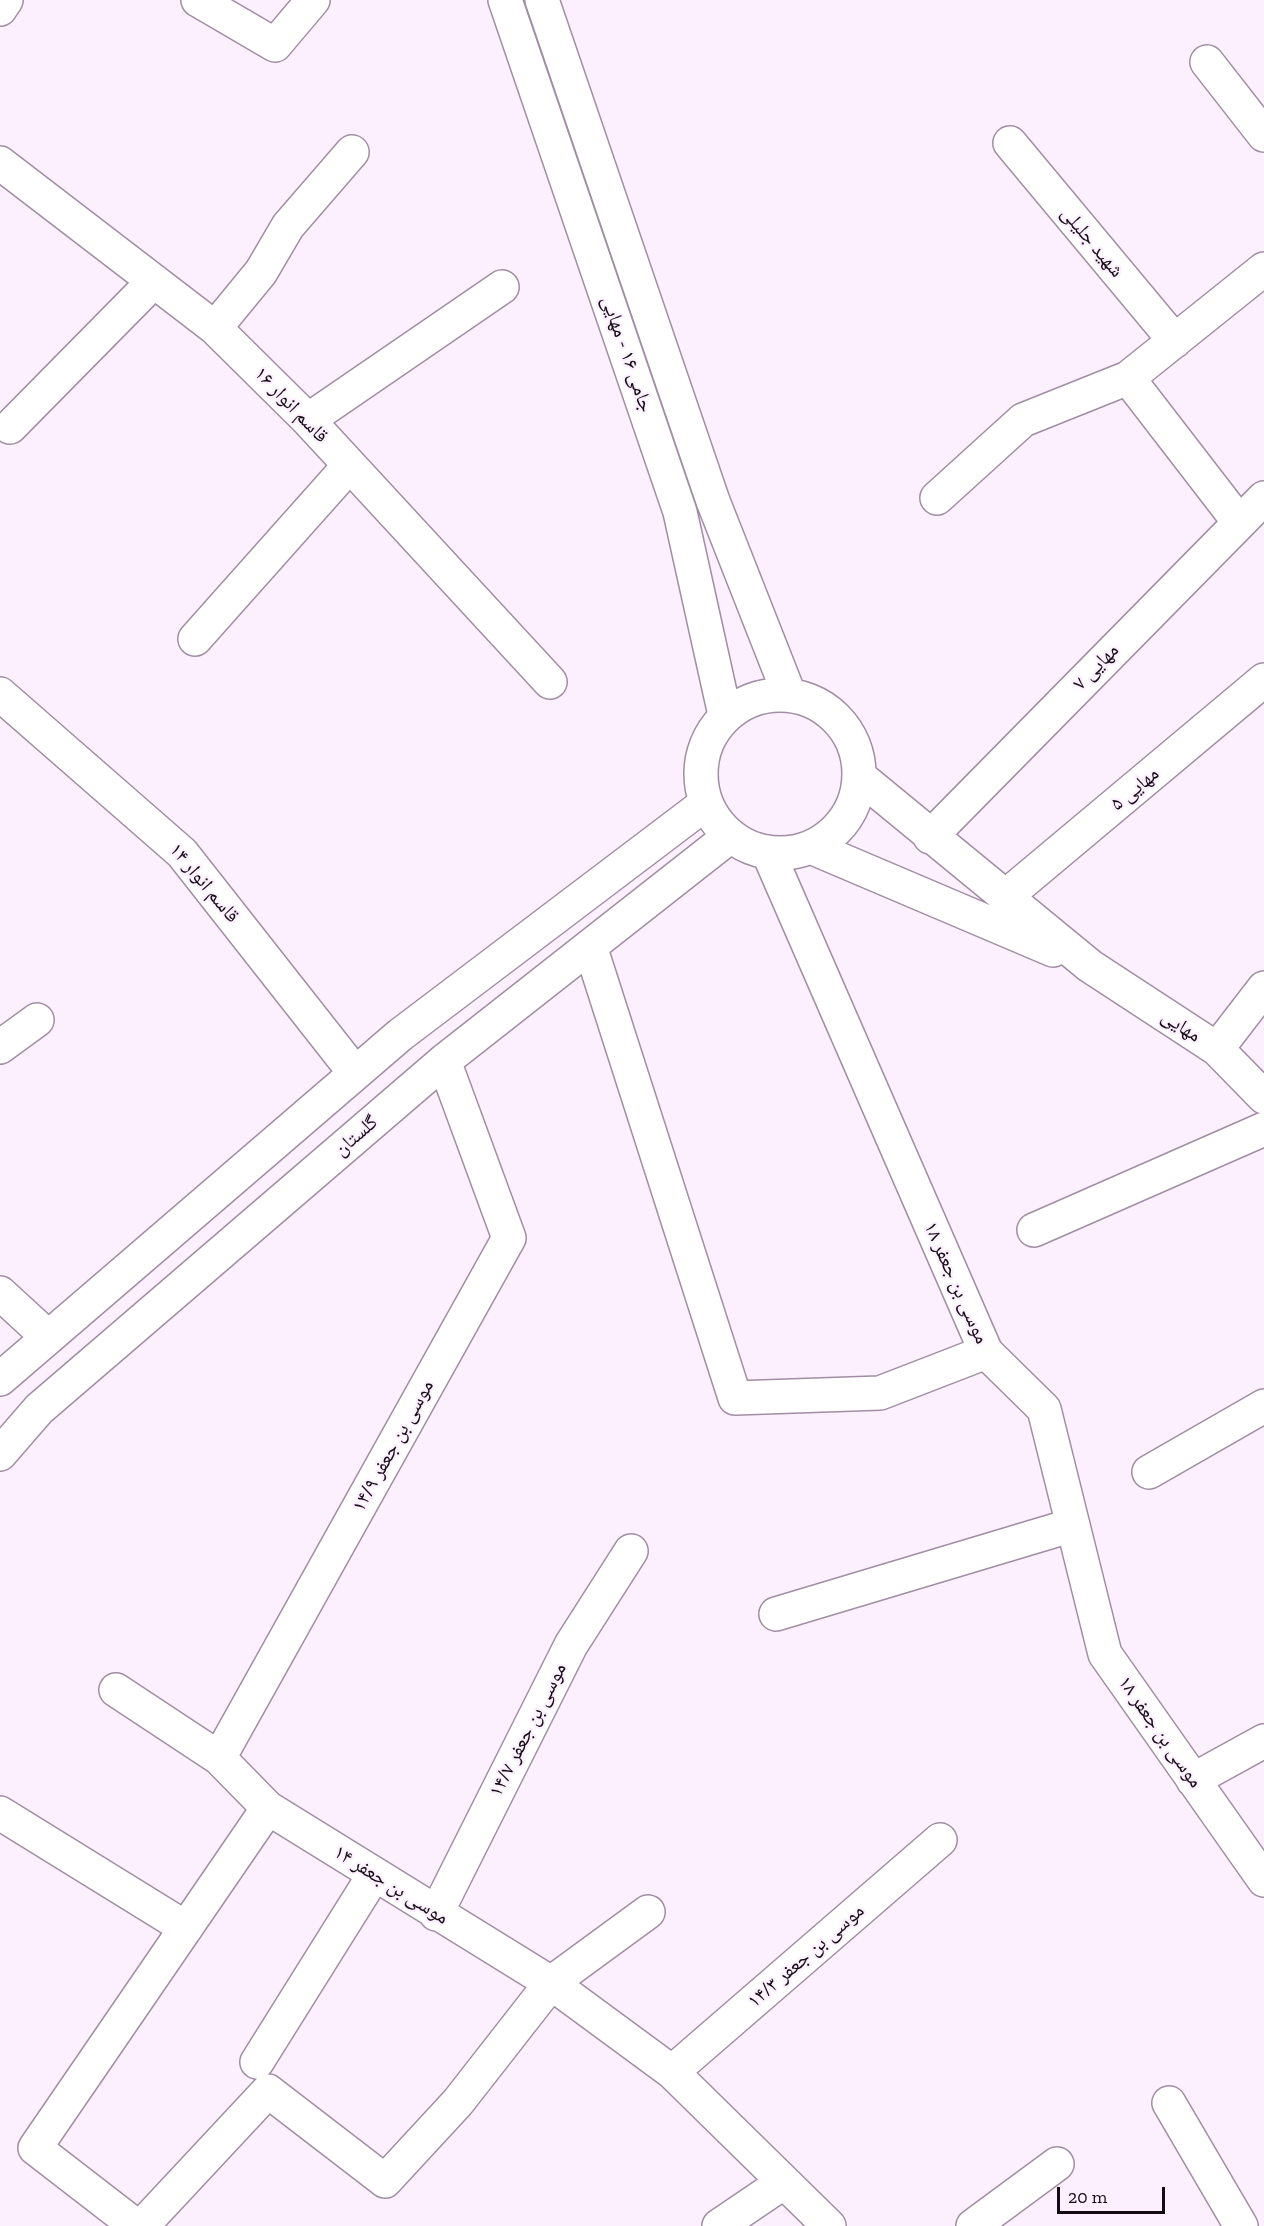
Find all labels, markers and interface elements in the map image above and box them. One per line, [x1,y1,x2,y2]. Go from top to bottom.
street label: شهید جلیلی [1055,202,1129,282]
street label: جامی ۱۶ - مهایی [596,293,658,415]
street label: قاسم انوار ۱۶ [249,362,333,448]
street label: مهایی ۷ [1068,639,1124,695]
street label: مهایی ۵ [1106,762,1164,816]
street label: قاسم انوار ۱۴ [164,838,244,928]
street label: مهایی [1157,1004,1205,1048]
street label: گلستان [329,1110,383,1162]
street label: موسی بن جعفر ۱۸ [918,1218,994,1348]
street label: موسی بن جعفر ۱۴/۹ [347,1376,439,1516]
street label: موسی بن جعفر ۱۴/۷ [484,1659,572,1801]
street label: موسی بن جعفر ۱۸ [1113,1671,1207,1793]
street label: موسی بن جعفر ۱۴ [329,1840,453,1930]
street label: موسی بن جعفر ۱۴/۳ [743,1899,869,2013]
scale bar [1060,2175,1168,2213]
text: 20 m [1068,2186,1107,2208]

